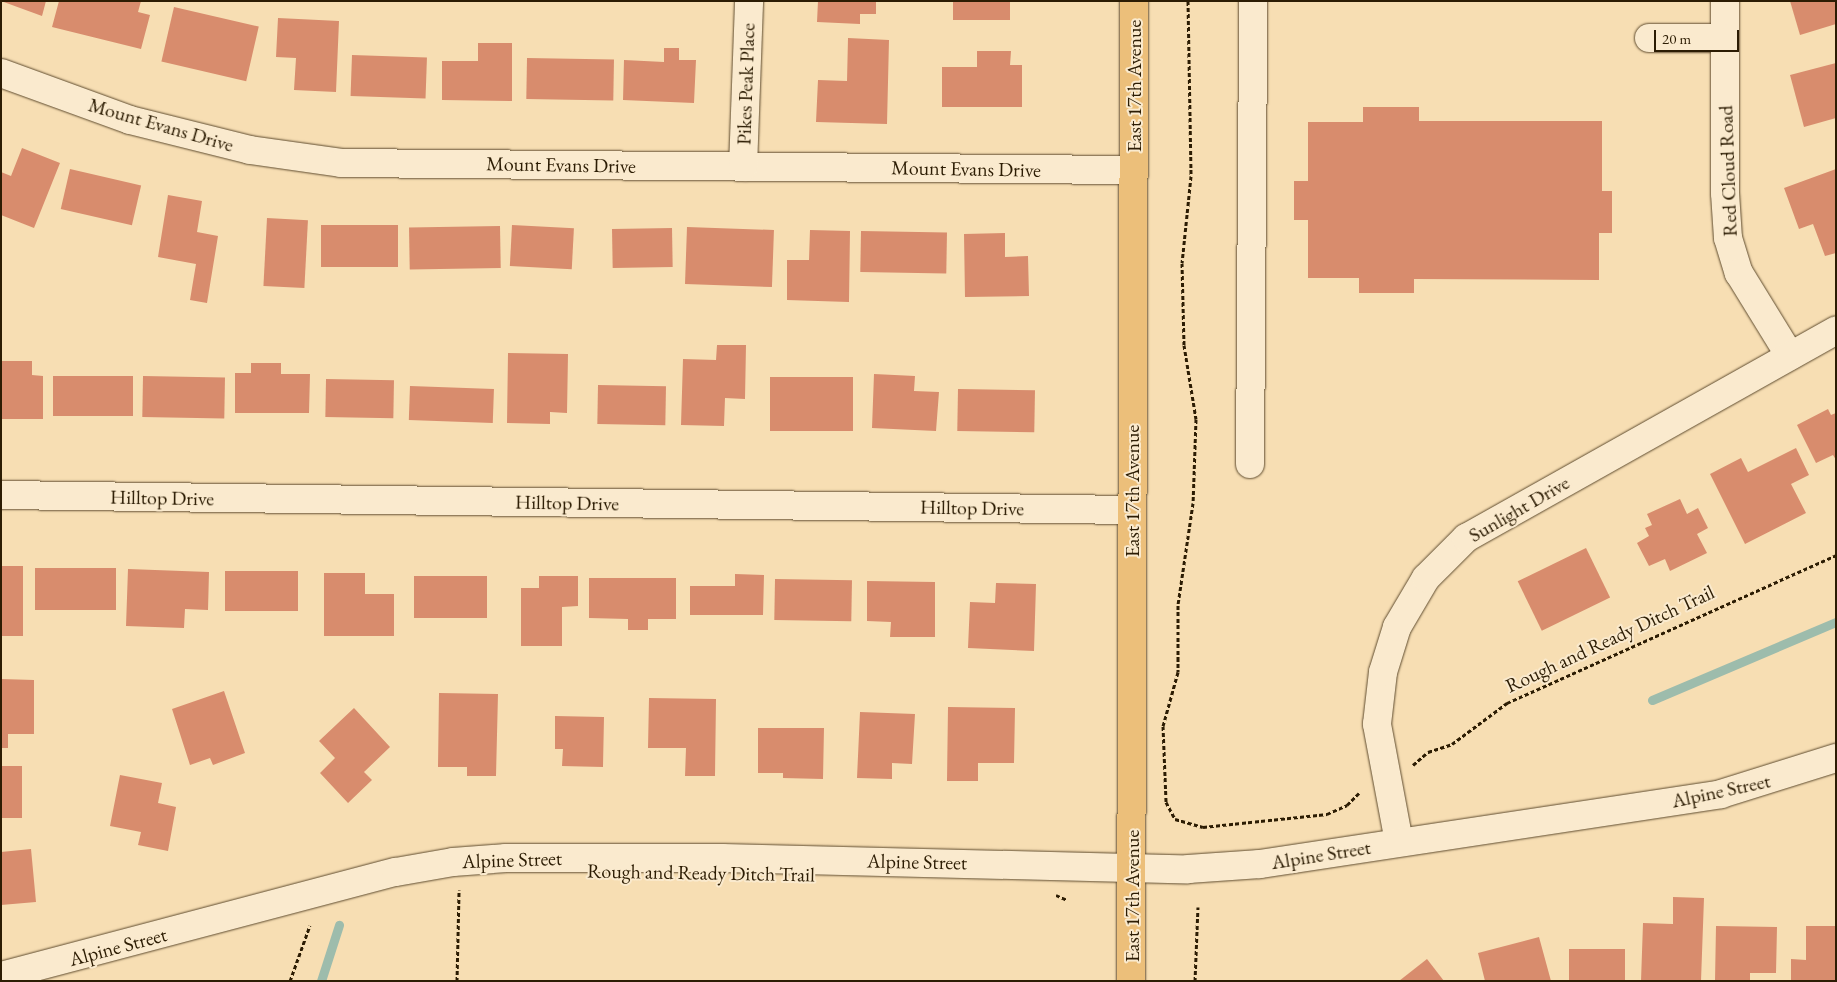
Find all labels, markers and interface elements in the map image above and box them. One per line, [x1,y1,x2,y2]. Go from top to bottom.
street label: East 17th Avenue [1122,20,1146,152]
scale bar [1657,20,1742,52]
street label: Pikes Peak Place [732,23,760,145]
text: 20 m [1662,29,1691,48]
street label: Mount Evans Drive [86,93,236,157]
street label: Red Cloud Road [1714,105,1742,237]
street label: Mount Evans Drive [486,152,636,178]
street label: Mount Evans Drive [891,156,1041,182]
street label: East 17th Avenue [1120,425,1144,557]
street label: Sunlight Drive [1464,471,1574,547]
street label: Hilltop Drive [110,485,214,511]
street label: Hilltop Drive [515,490,619,516]
street label: Hilltop Drive [920,495,1024,521]
street label: Rough and Ready Ditch Trail [1502,580,1718,698]
street label: Alpine Street [1669,769,1773,813]
street label: East 17th Avenue [1120,830,1144,962]
street label: Alpine Street [1270,835,1372,875]
street label: Alpine Street [462,846,562,874]
street label: Alpine Street [867,849,967,875]
street label: Rough and Ready Ditch Trail [587,859,815,887]
street label: Alpine Street [66,922,170,972]

